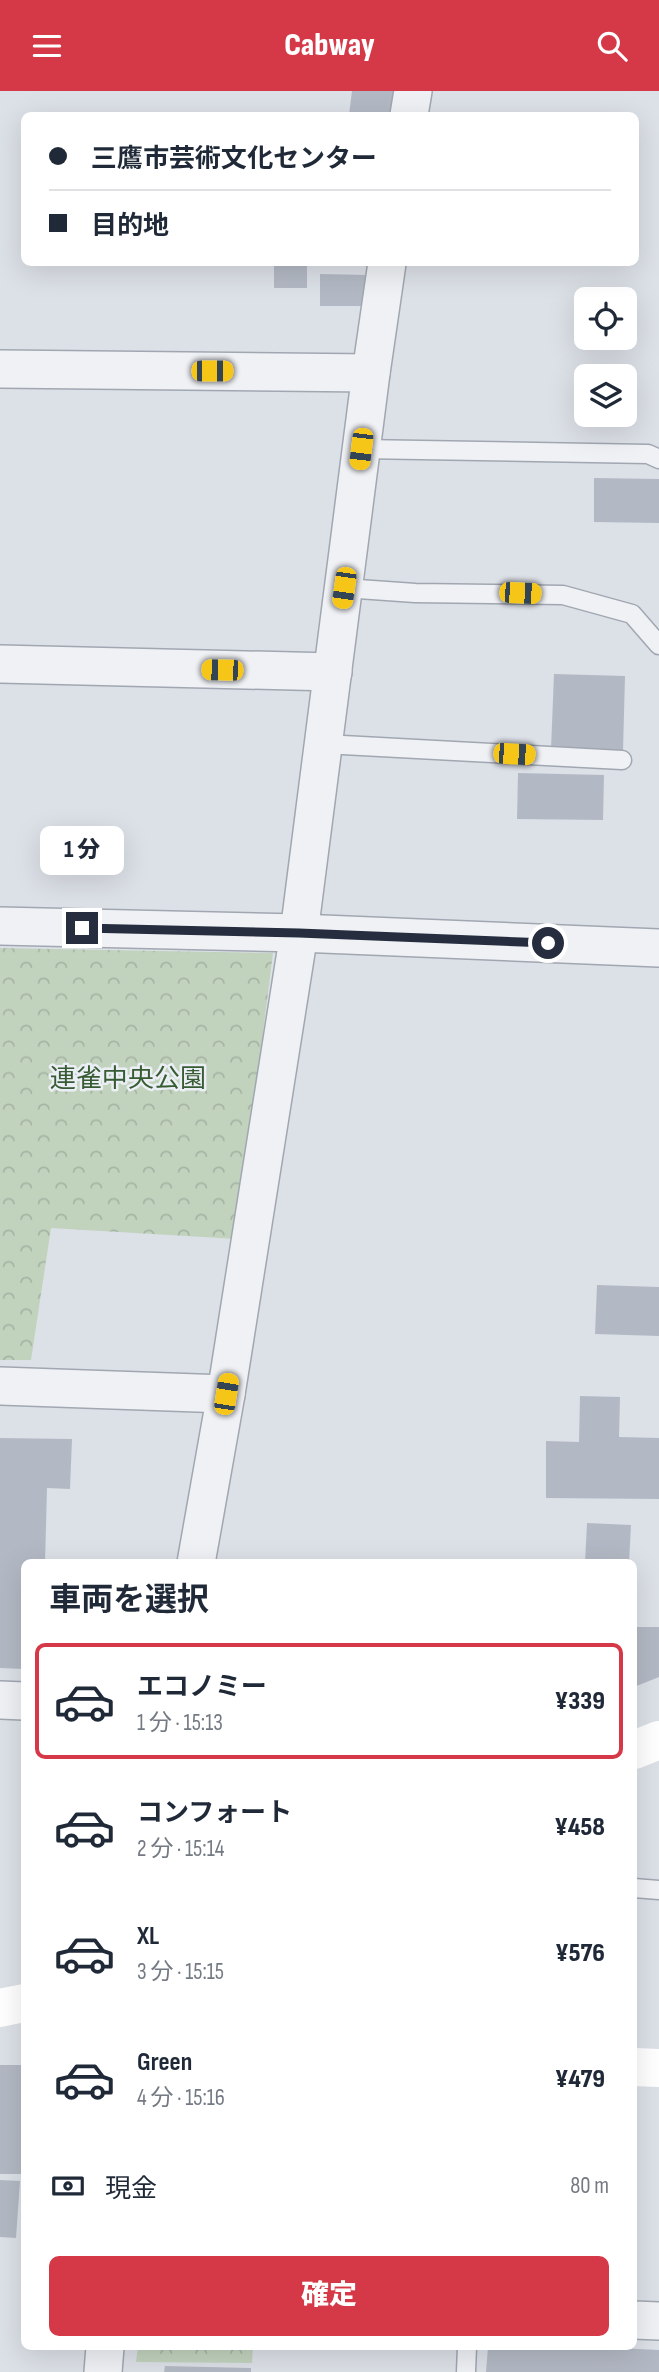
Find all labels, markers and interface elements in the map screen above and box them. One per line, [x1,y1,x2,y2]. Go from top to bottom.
text: Cabway [284,26,375,65]
icon: menu [28,27,66,65]
icon: search [593,27,631,65]
text: 三鷹市芸術文化センター [91,144,377,175]
text: 目的地 [91,211,169,242]
map controls [574,287,637,427]
button: locate [574,287,637,350]
car [192,361,234,382]
button: layers [574,364,637,427]
car [349,427,374,471]
car [331,566,358,610]
car [499,582,542,604]
car [201,659,244,681]
car [493,742,536,766]
callout: 1 分 [40,827,124,875]
text: 1 分 [64,836,100,864]
route end [66,912,98,944]
route start [532,927,564,959]
park label: 連雀中央公園 [50,1064,206,1095]
car [213,1372,240,1416]
text: 車両を選択 [49,1581,209,1620]
icon: car [53,1670,116,1733]
text: エコノミー [137,1672,267,1703]
text: ¥339 [555,1686,605,1717]
text: 1 分 · 15:13 [137,1709,223,1737]
icon: car [53,1796,116,1859]
text: コンフォート [137,1798,292,1829]
text: ¥458 [555,1812,605,1843]
text: 2 分 · 15:14 [137,1835,224,1863]
text: XL [137,1921,159,1952]
icon: car [53,1922,116,1985]
text: ¥576 [555,1938,605,1969]
text: 3 分 · 15:15 [137,1958,224,1986]
text: Green [137,2047,192,2078]
icon: car [53,2048,116,2111]
text: ¥479 [555,2064,605,2095]
text: 4 分 · 15:16 [137,2084,225,2112]
icon: cash [49,2167,87,2205]
text: 80 m [570,2172,609,2200]
text: 現金 [105,2174,157,2205]
button: 確定 [49,2256,609,2336]

